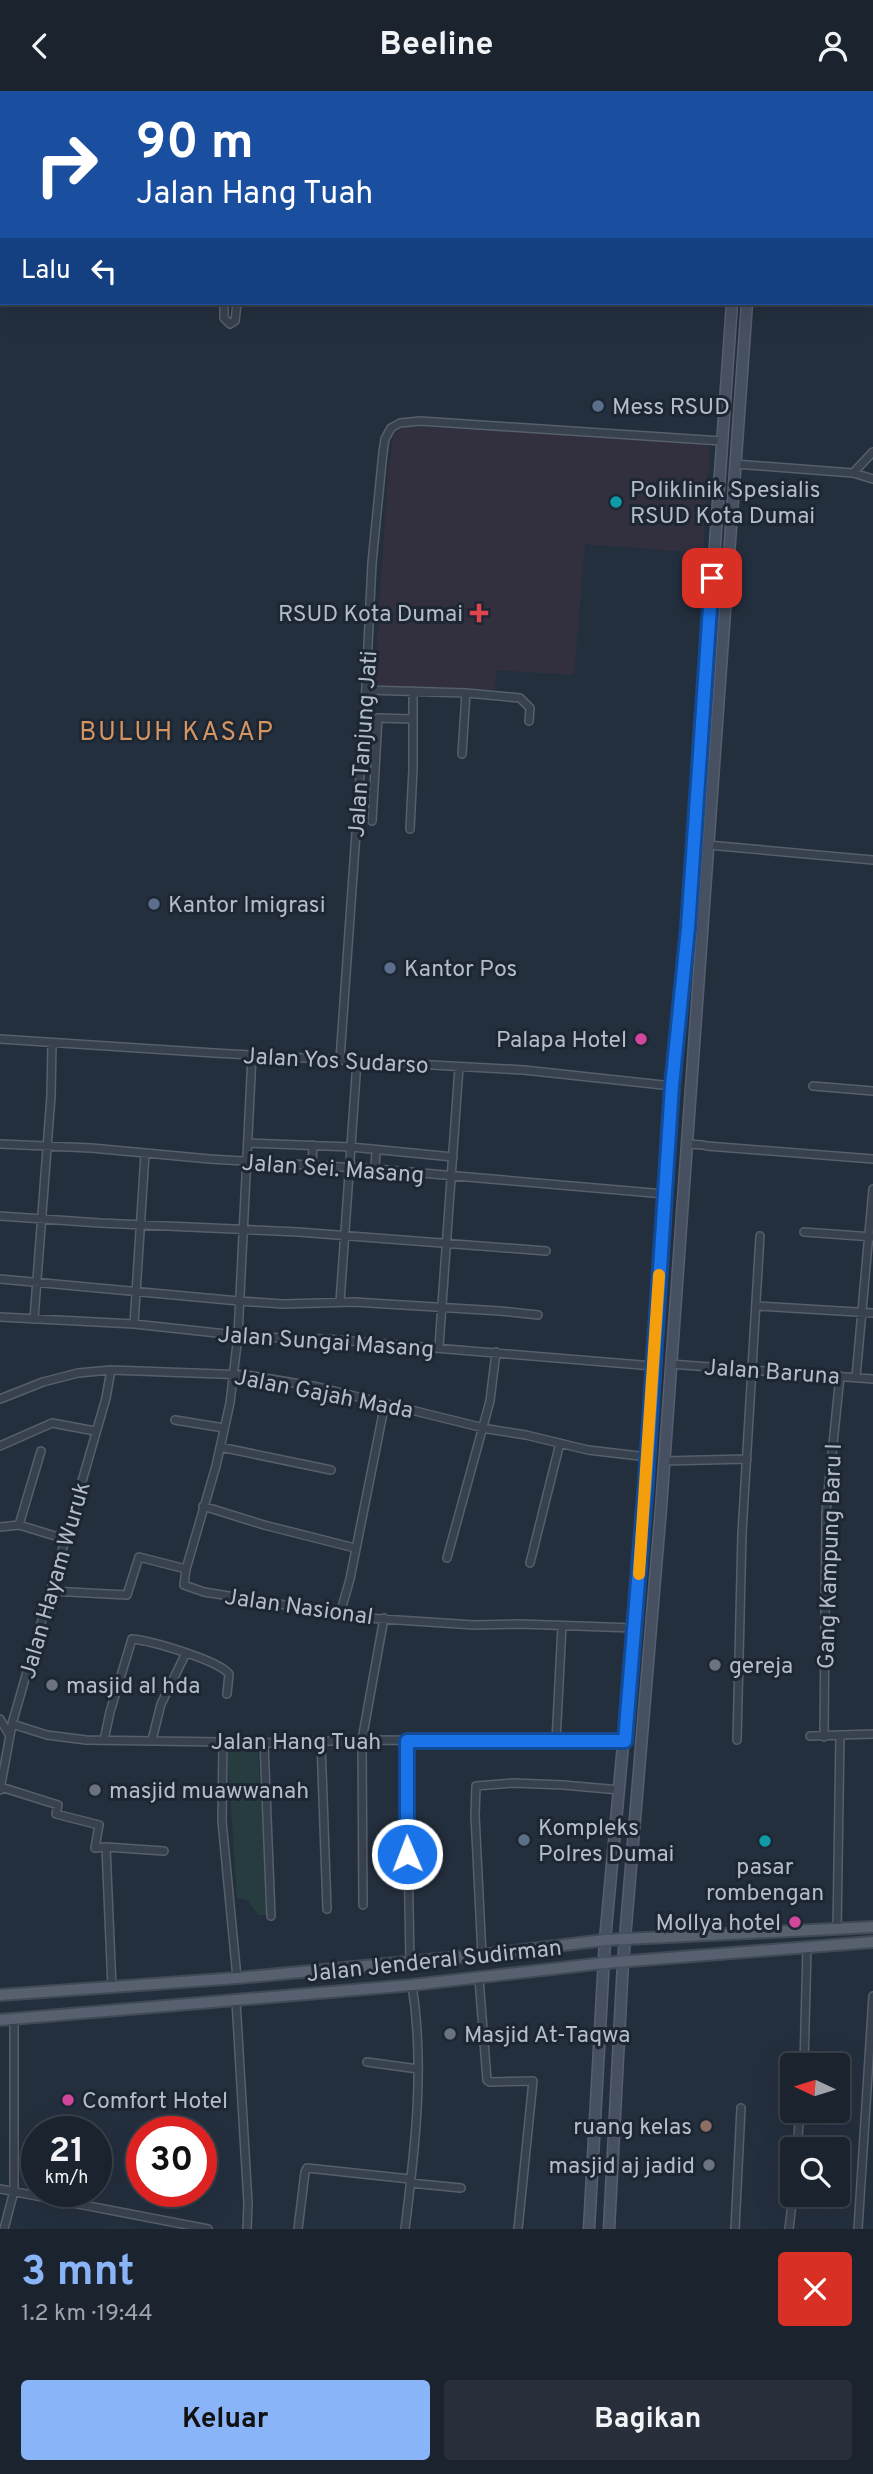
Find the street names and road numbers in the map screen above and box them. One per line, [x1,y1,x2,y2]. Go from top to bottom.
street label: Jalan Tanjung Jati [343,650,385,839]
street label: Jalan Yos Sudarso [242,1043,429,1082]
street label: Jalan Sei. Masang [241,1150,425,1191]
street label: Jalan Sungai Masang [216,1321,435,1366]
street label: Jalan Baruna [703,1354,841,1393]
street label: Jalan Gajah Mada [232,1364,415,1427]
street label: Gang Kampung Baru I [813,1443,850,1669]
street label: Jalan Hayam Wuruk [14,1479,98,1683]
street label: Jalan Nasional [223,1584,375,1633]
street label: Jalan Hang Tuah [211,1729,381,1758]
street label: Jalan Jenderal Sudirman [305,1935,563,1990]

